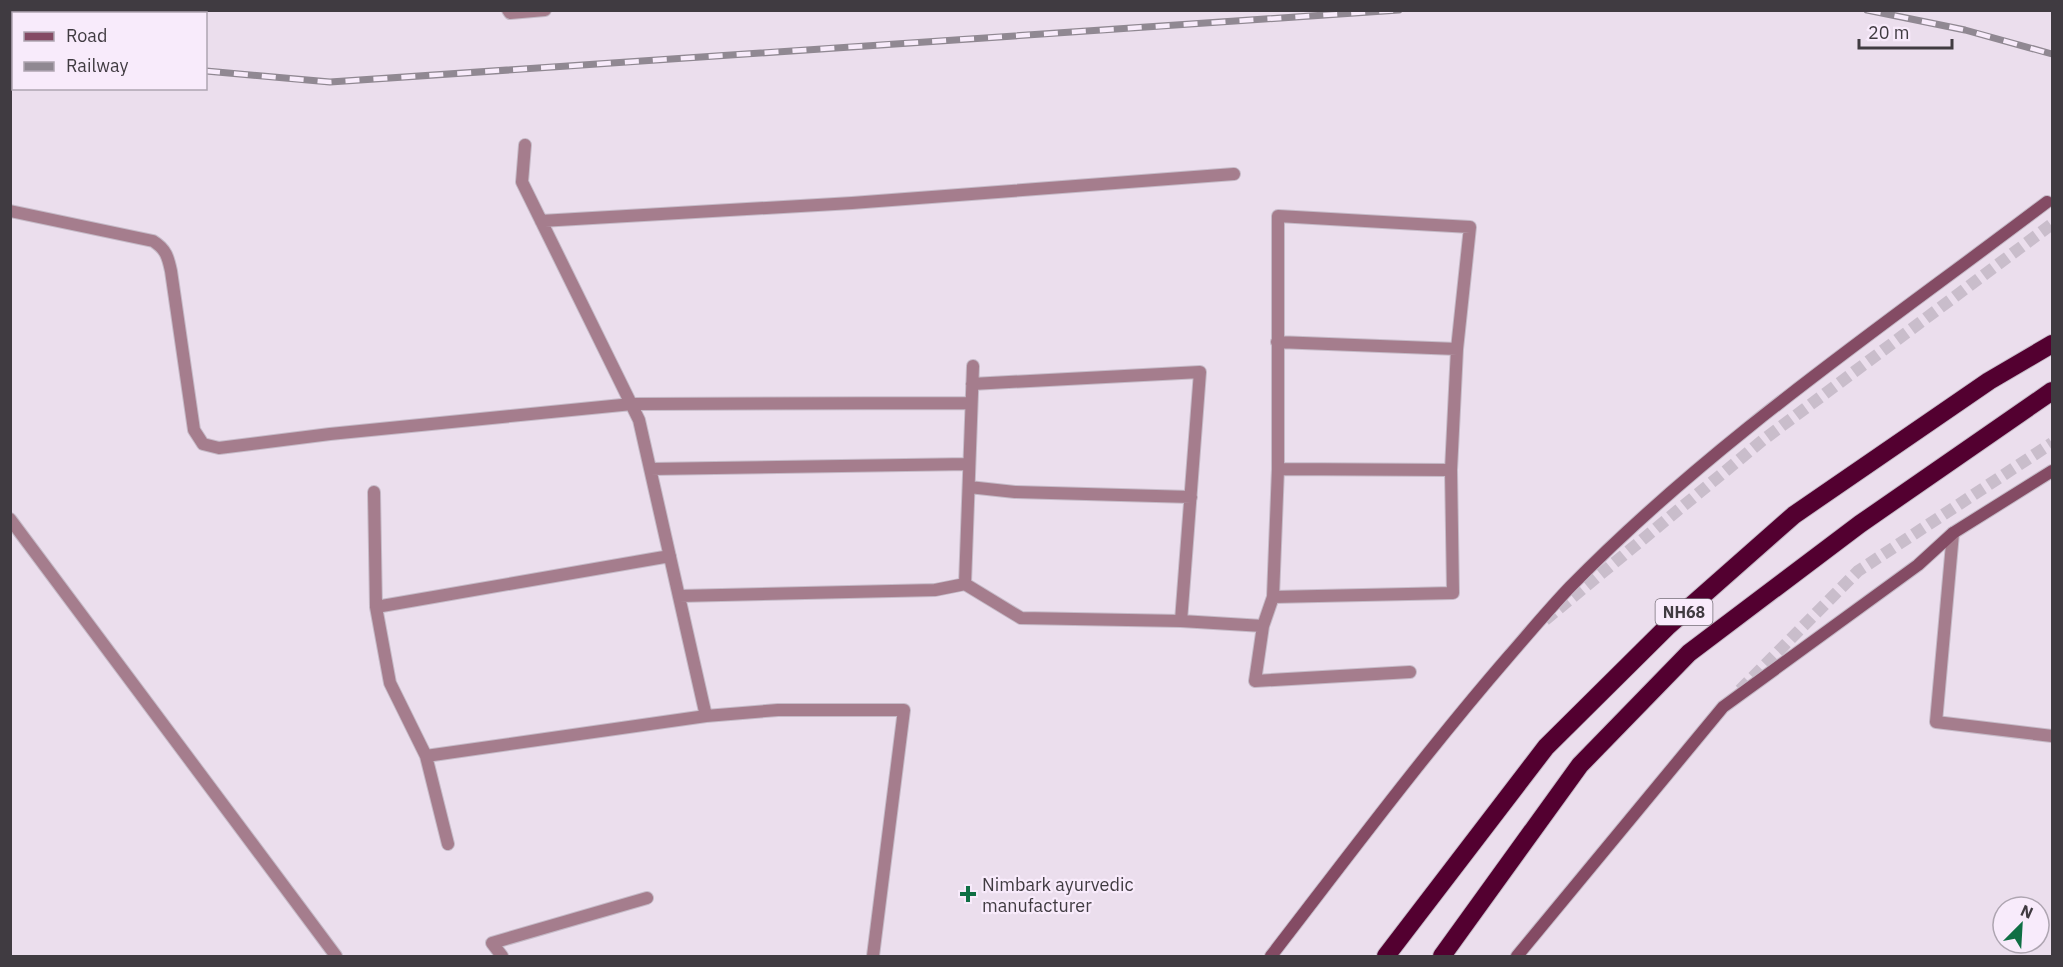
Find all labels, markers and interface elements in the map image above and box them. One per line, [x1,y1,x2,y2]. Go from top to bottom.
legend [12,12,207,90]
scale bar [1859,12,1952,50]
text: 20 m [1868,21,1910,44]
text: Road [66,24,107,47]
text: Railway [66,54,128,77]
road number: NH68 [1656,599,1712,625]
place label: Nimbark ayurvedic manufacturer [982,873,1133,917]
marker: Nimbark ayurvedic manufacturer [959,885,977,903]
north arrow [1991,895,2051,955]
text: N [2018,900,2036,923]

